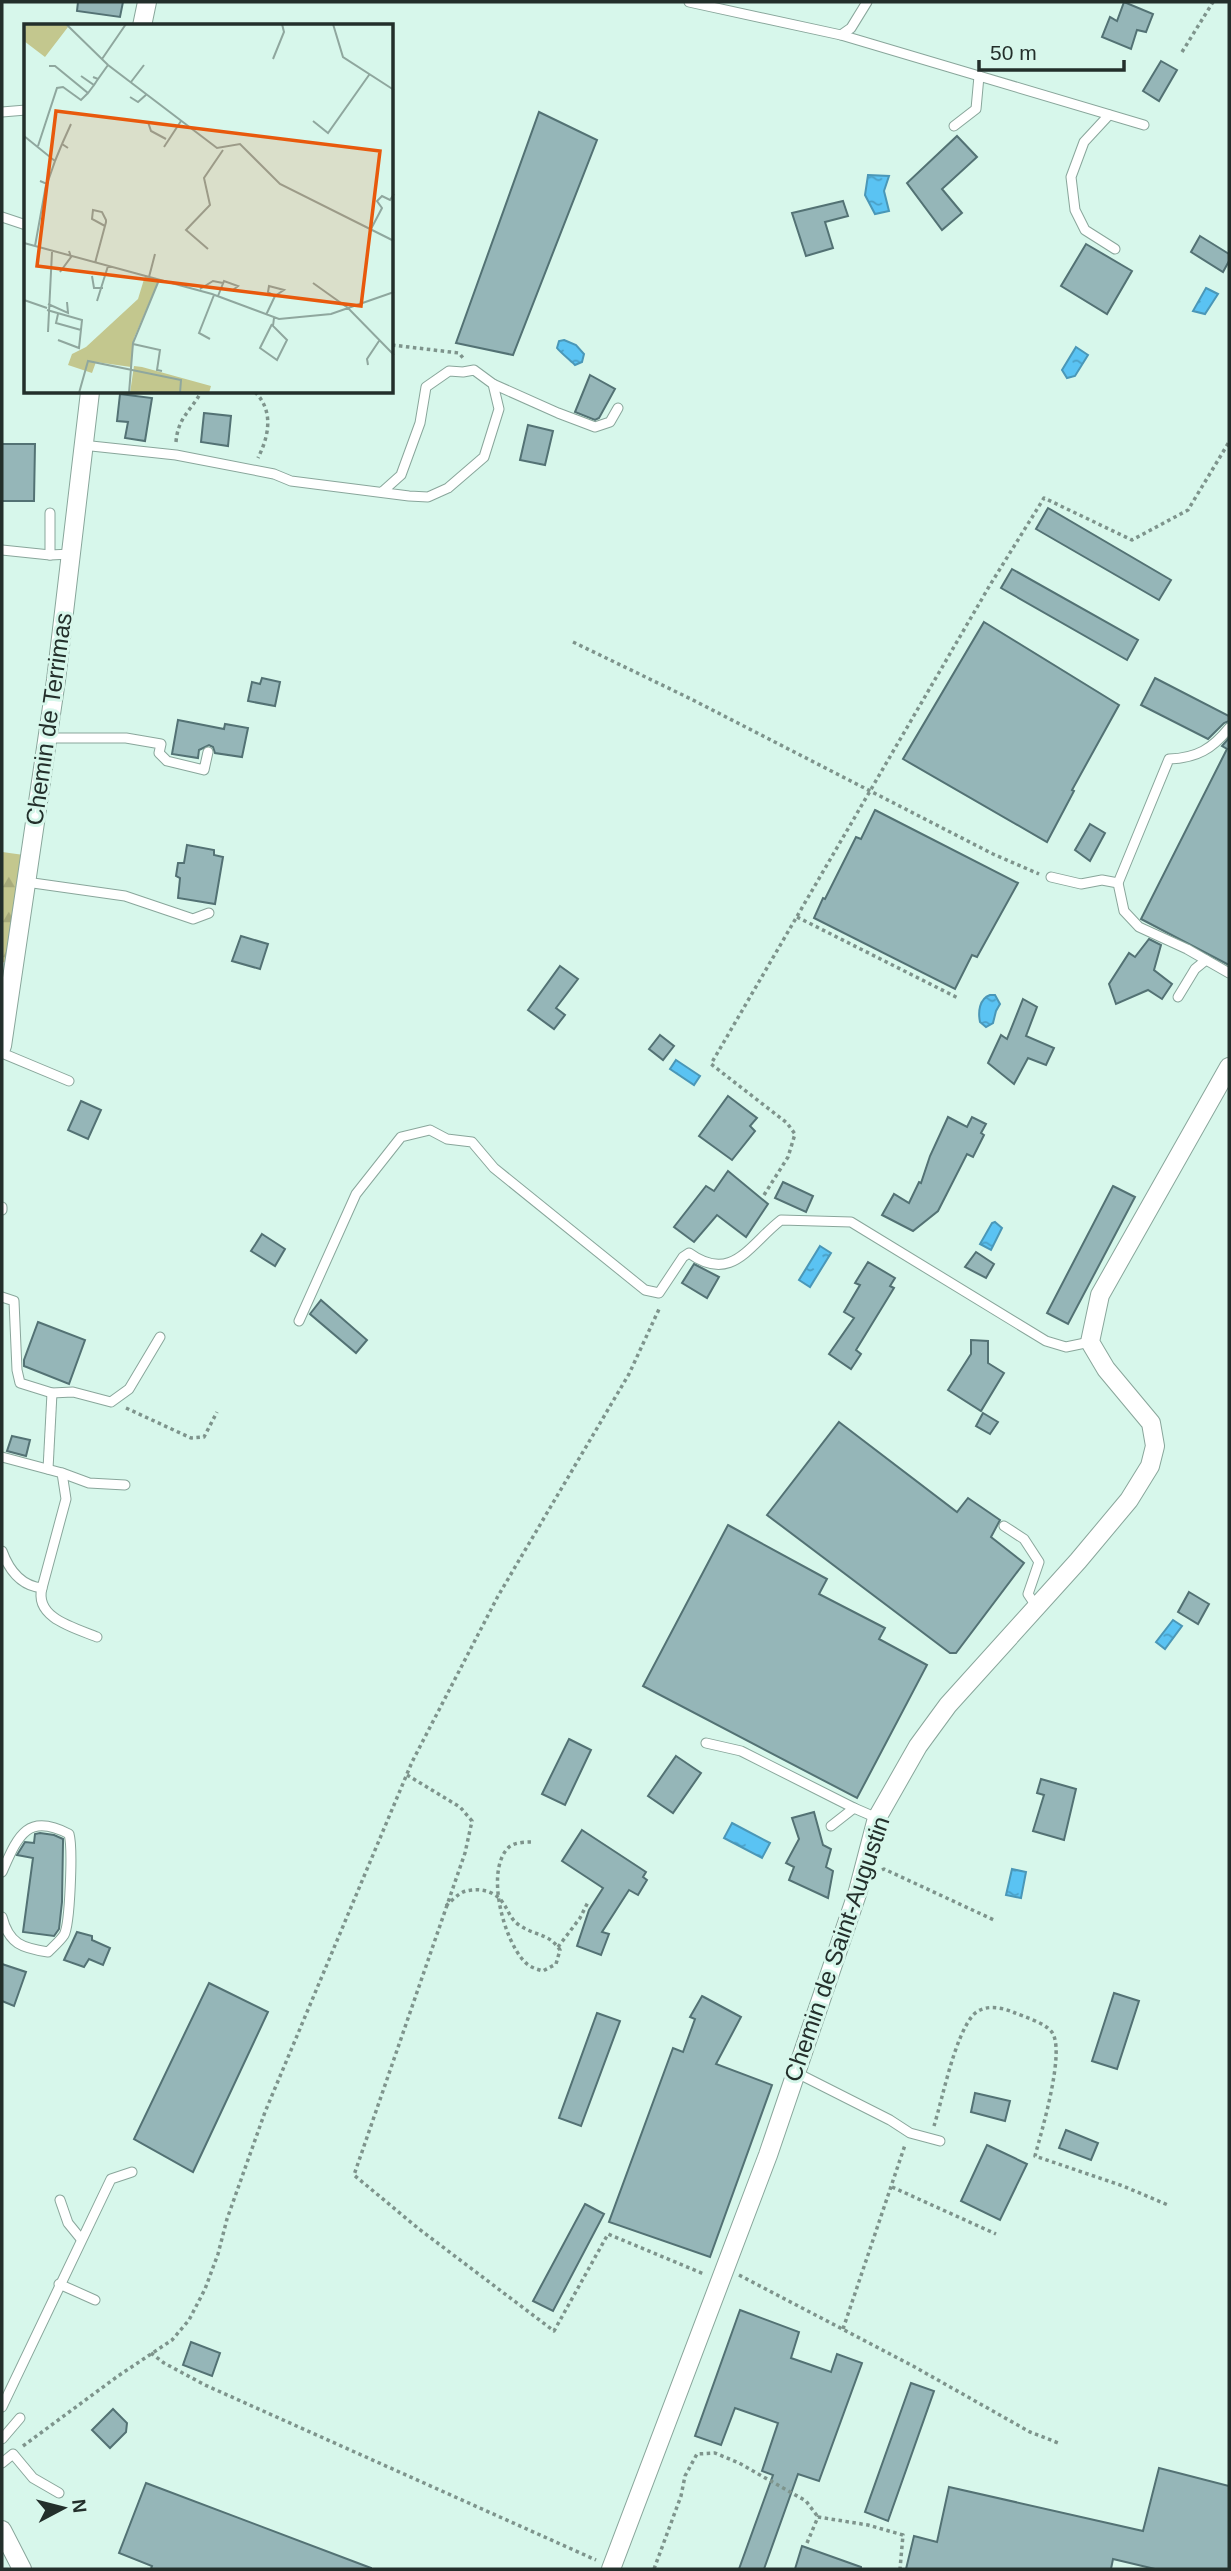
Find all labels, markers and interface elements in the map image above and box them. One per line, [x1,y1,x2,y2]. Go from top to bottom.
inset map [24,24,394,394]
scale bar [979,28,1124,72]
text: 50 m [990,41,1037,64]
street label: Chemin de Terrimas [20,611,77,827]
street label: Chemin de Saint-Augustin [778,1813,895,2085]
north arrow [28,2473,98,2543]
text: N [68,2498,91,2514]

